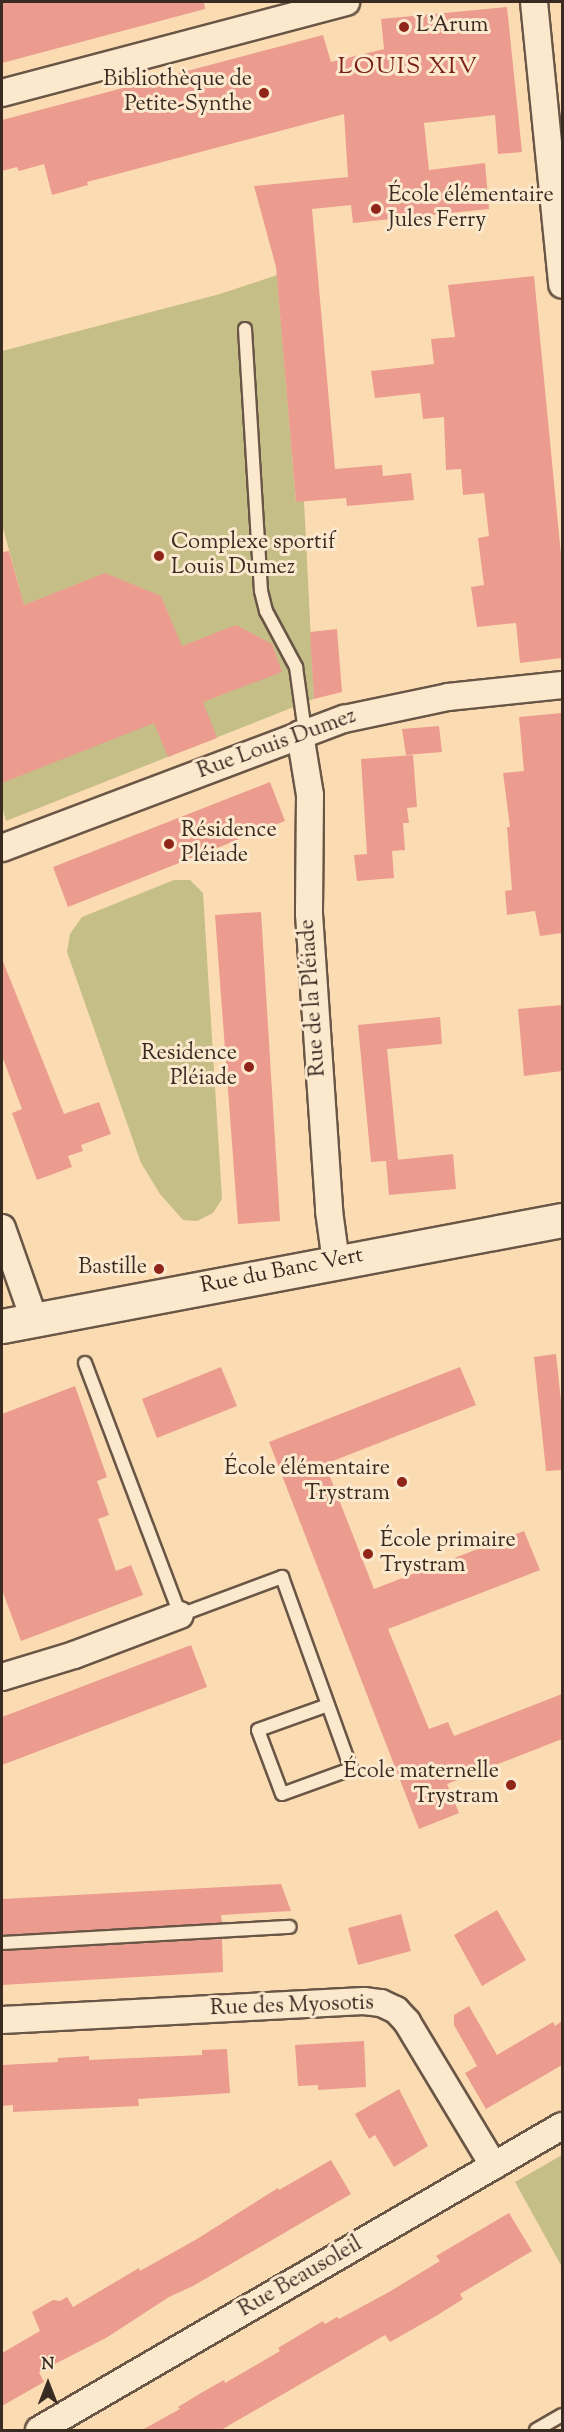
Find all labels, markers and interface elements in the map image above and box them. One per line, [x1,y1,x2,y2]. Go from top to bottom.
place label: L'Arum [416,14,488,40]
marker: L'Arum [397,20,411,34]
district label: LOUIS XIV [338,54,478,82]
place label: Bibliothèque de Petite-Synthe [103,67,252,118]
marker: Bibliothèque de Petite-Synthe [257,86,271,100]
place label: École élémentaire Jules Ferry [388,183,554,234]
marker: École élémentaire Jules Ferry [369,202,383,216]
place label: Complexe sportif Louis Dumez [171,530,335,582]
marker: Complexe sportif Louis Dumez [152,549,166,563]
street label: Rue Louis Dumez [194,704,360,786]
place label: Résidence Pléiade [181,818,277,870]
marker: Résidence Pléiade [162,837,176,851]
street label: Rue de la Pléiade [295,918,333,1078]
place label: Residence Pléiade [141,1041,237,1092]
marker: Residence Pléiade [242,1060,256,1074]
street label: Rue du Banc Vert [198,1243,366,1301]
place label: Bastille [78,1256,147,1282]
marker: Bastille [152,1262,166,1276]
place label: École élémentaire Trystram [224,1456,390,1508]
marker: École élémentaire Trystram [395,1475,409,1489]
place label: École primaire Trystram [380,1528,516,1580]
marker: École primaire Trystram [361,1547,375,1561]
place label: École maternelle Trystram [344,1759,499,1810]
marker: École maternelle Trystram [504,1778,518,1792]
street label: Rue des Myosotis [210,1991,374,2023]
street label: Rue Beausoleil [234,2232,368,2324]
north arrow [18,2354,78,2414]
text: N [42,2354,54,2377]

